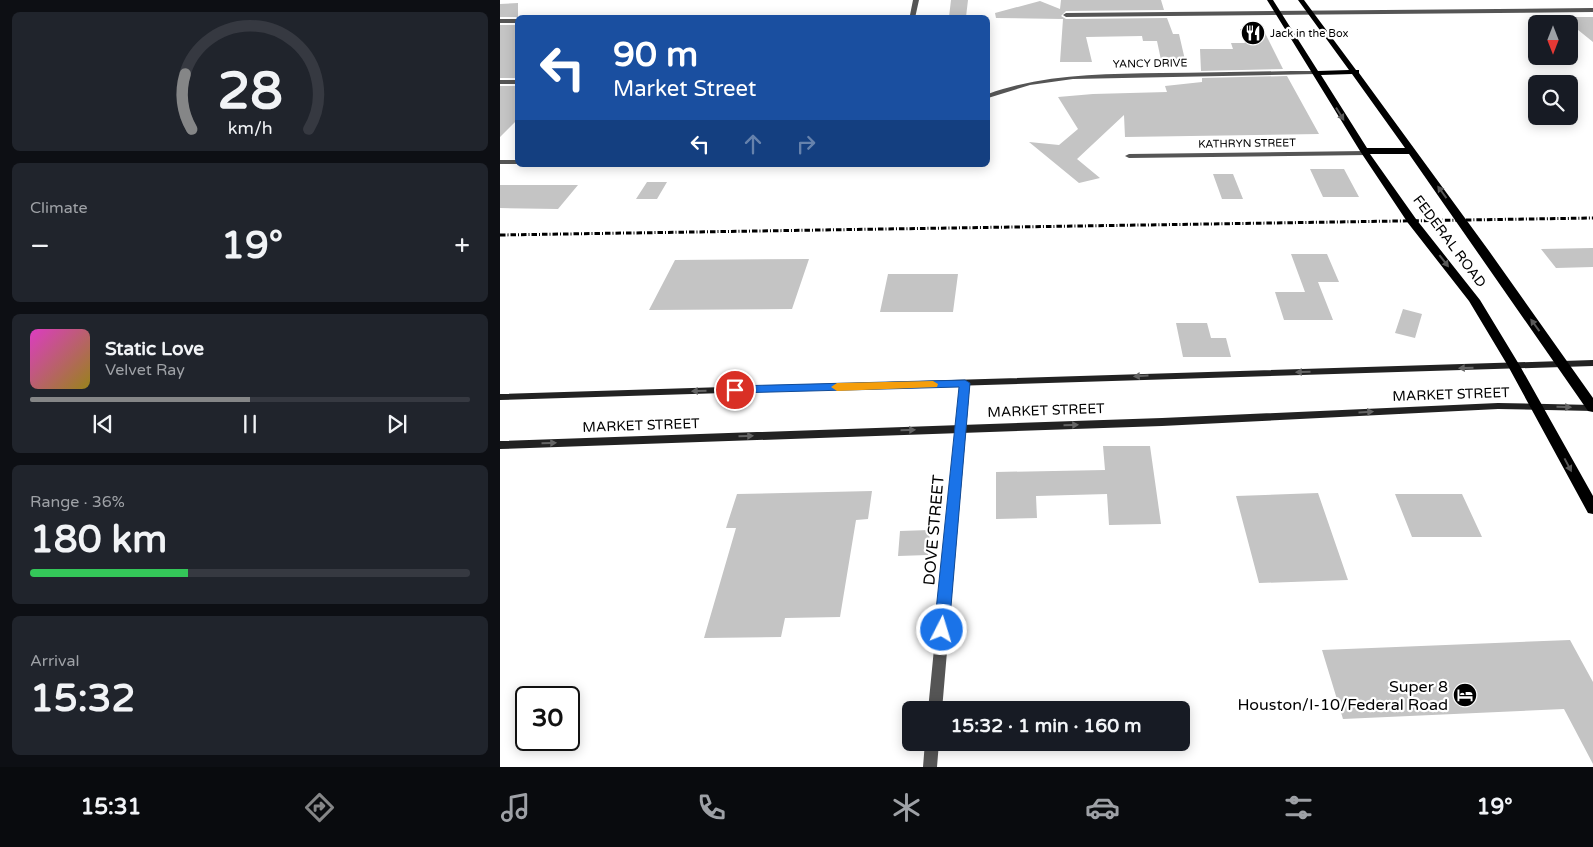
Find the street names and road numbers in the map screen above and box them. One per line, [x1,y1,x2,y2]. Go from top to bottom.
street label: YANCY DRIVE [1112,56,1188,71]
street label: KATHRYN STREET [1198,136,1296,151]
street label: FEDERAL ROAD [1409,192,1490,291]
street label: MARKET STREET [1392,384,1510,405]
street label: MARKET STREET [987,400,1105,421]
street label: MARKET STREET [582,415,700,436]
street label: DOVE STREET [919,474,949,586]

